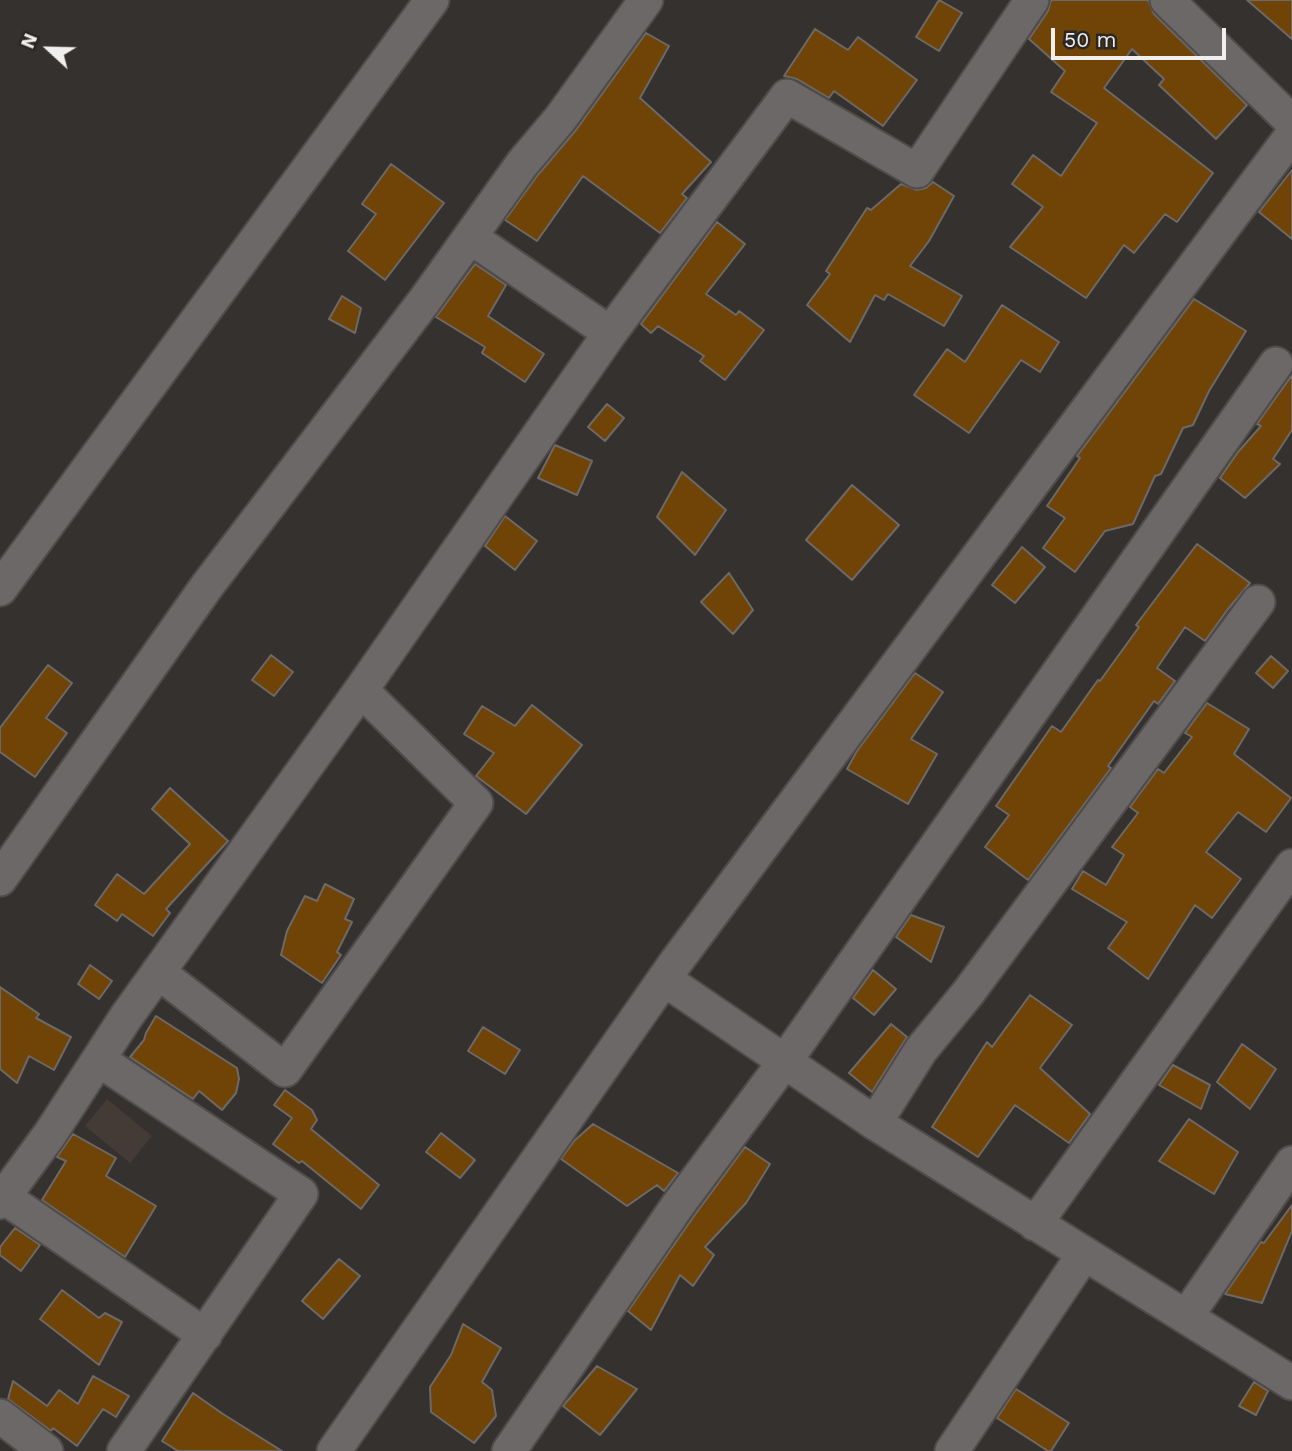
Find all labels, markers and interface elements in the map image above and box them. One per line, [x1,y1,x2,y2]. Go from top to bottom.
north arrow [14,14,84,84]
scale bar [1054,14,1229,58]
text: 50 m [1064,27,1116,52]
text: N [16,30,42,52]

